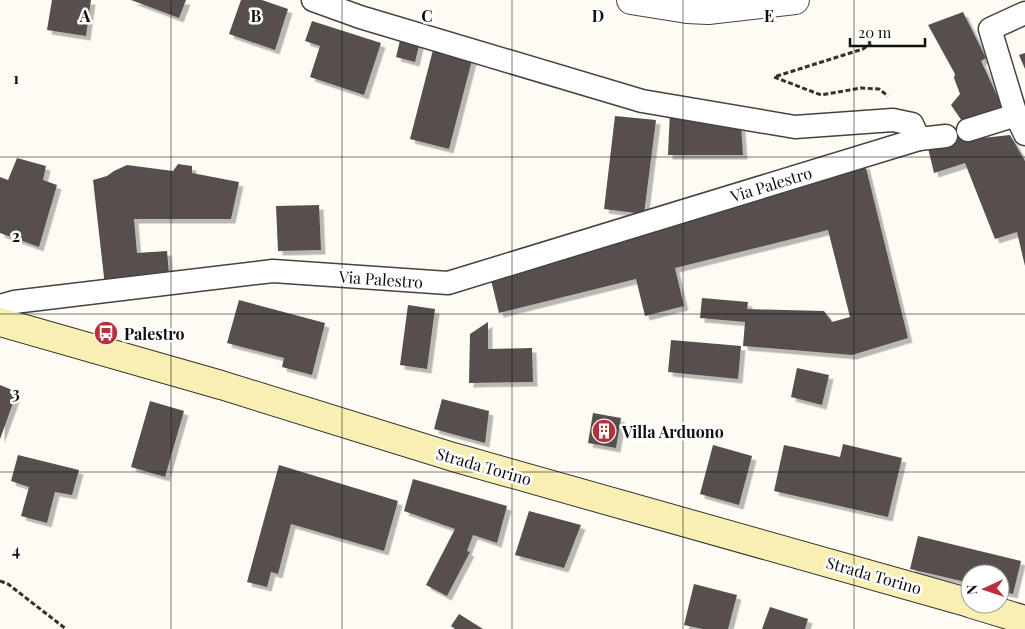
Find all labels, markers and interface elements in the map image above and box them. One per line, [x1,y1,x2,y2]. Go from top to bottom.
text: A [79,5,91,26]
text: B [251,5,262,26]
text: C [421,5,433,26]
text: D [592,5,604,26]
text: E [764,5,774,26]
scale bar [850,15,925,47]
text: 20 m [858,22,892,42]
text: 1 [13,67,19,88]
street label: Via Palestro [727,162,815,207]
text: 2 [12,225,20,246]
street label: Via Palestro [337,266,424,292]
bus stop icon: Palestro [93,320,119,346]
place label: Palestro [124,323,185,344]
text: 3 [12,382,20,403]
building icon: Villa Arduono [591,418,617,444]
place label: Villa Arduono [621,421,724,442]
street label: Strada Torino [434,442,534,490]
text: 4 [12,539,20,560]
street label: Strada Torino [824,551,924,599]
north arrow [960,564,1010,614]
text: N [962,584,981,595]

